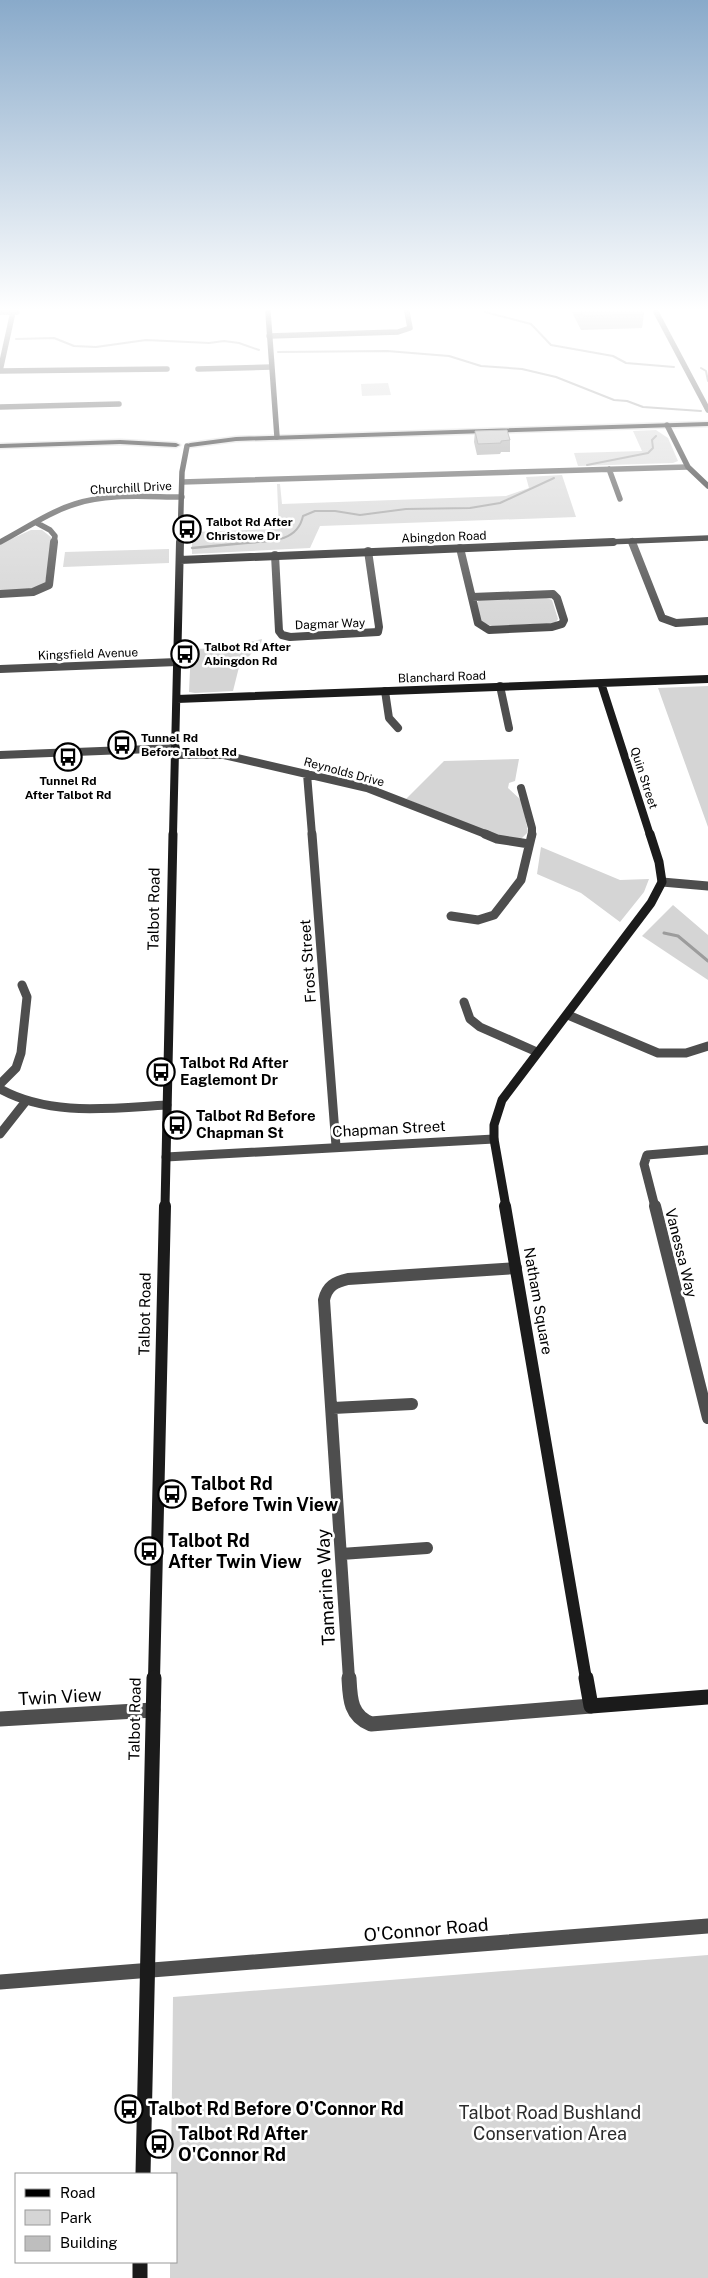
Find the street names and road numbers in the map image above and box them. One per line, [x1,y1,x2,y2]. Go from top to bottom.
street label: Churchill Drive [90,479,172,497]
street label: Abingdon Road [401,529,487,545]
street label: Dagmar Way [295,616,366,632]
street label: Kingsfield Avenue [38,645,139,663]
street label: Blanchard Road [398,668,486,686]
street label: Quin Street [627,745,661,811]
street label: Reynolds Drive [302,755,386,790]
street label: Talbot Road [144,867,163,951]
street label: Frost Street [296,918,319,1003]
street label: Chapman Street [332,1117,446,1140]
street label: Vanessa Way [662,1207,701,1299]
street label: Natham Square [521,1246,556,1356]
street label: Talbot Road [135,1272,154,1356]
street label: Tamarine Way [312,1528,339,1646]
street label: Talbot Road [125,1677,144,1761]
street label: Twin View [18,1684,102,1709]
street label: O'Connor Road [363,1914,489,1945]

